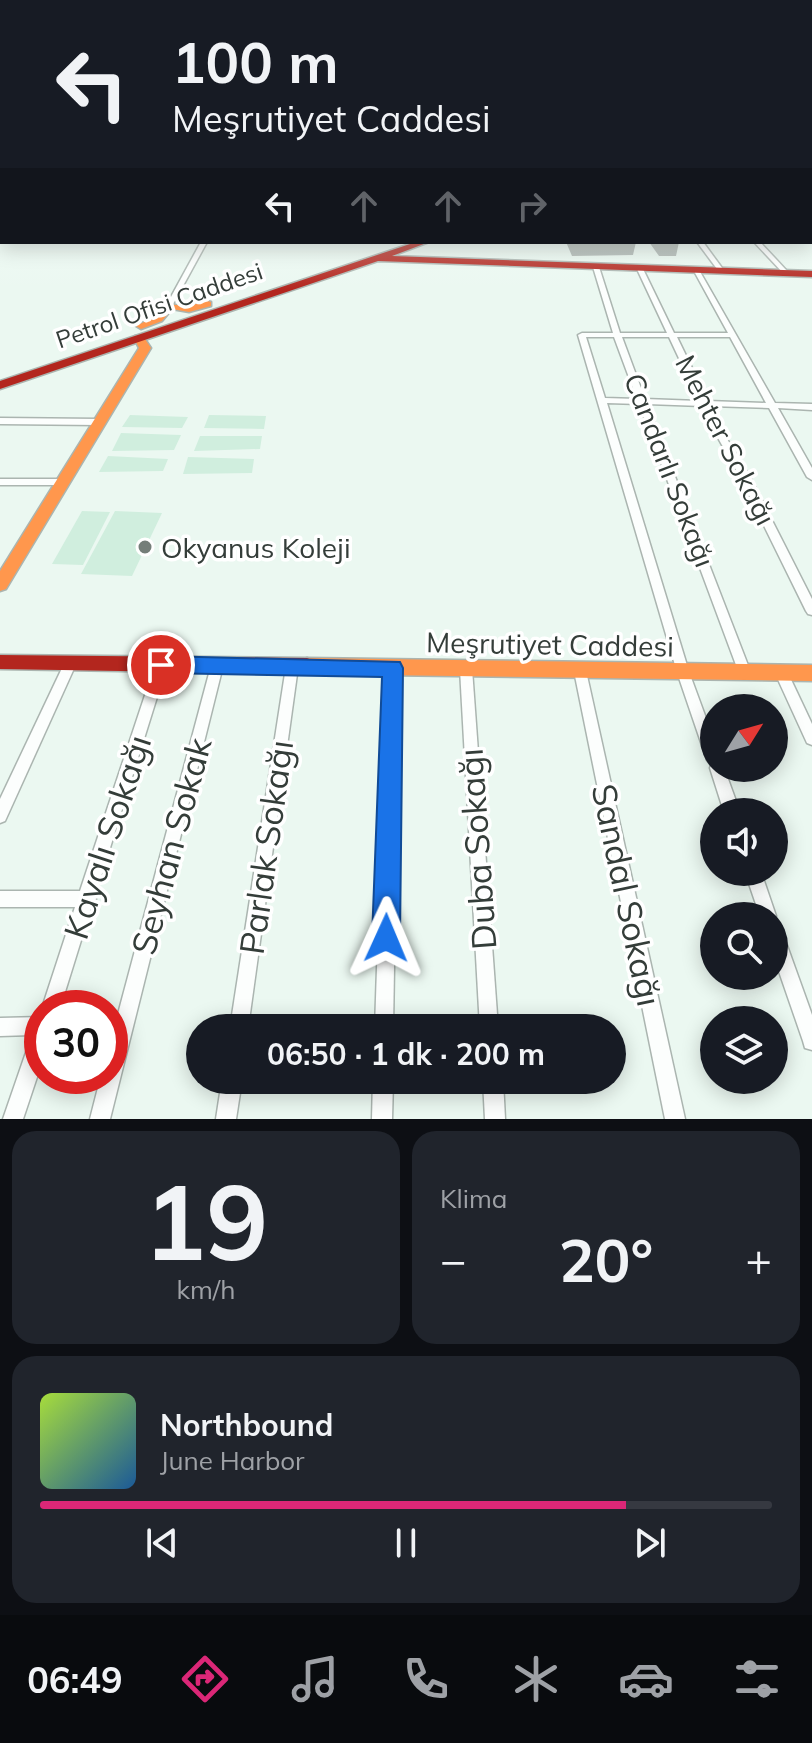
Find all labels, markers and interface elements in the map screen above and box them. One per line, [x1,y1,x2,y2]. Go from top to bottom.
text: 100 m [172,27,339,97]
icon: left [40,32,144,136]
text: Meşrutiyet Caddesi [172,96,491,141]
icon: left [258,184,302,228]
icon: ahead [342,184,386,228]
icon: ahead [426,184,470,228]
icon: right [510,184,554,228]
street label: Petrol Ofisi Caddesi [52,256,266,354]
street label: Mehter Sokağı [668,349,784,531]
street label: Candarlı Sokağı [617,368,723,572]
place label: Okyanus Koleji [161,530,351,565]
marker: Okyanus Koleji [136,538,154,556]
street label: Meşrutiyet Caddesi [426,624,674,664]
pin [127,631,195,699]
icon: arrive [139,643,183,687]
north arrow [700,694,788,782]
map controls [700,694,788,1094]
street label: Kayalı Sokağı [54,730,160,944]
street label: Seyhan Sokak [121,733,221,959]
street label: Parlak Sokağı [230,737,302,957]
street label: Duba Sokağı [449,747,505,951]
street label: Sandal Sokağı [582,780,672,1010]
button: sound [700,798,788,886]
position arrow [344,896,428,980]
button: search [700,902,788,990]
speed limit sign: 30 [24,990,128,1094]
button: layers [700,1006,788,1094]
text: 06:50 · 1 dk · 200 m [267,1035,545,1073]
text: 19 [144,1155,268,1286]
text: Klima [440,1182,507,1215]
text: 20° [559,1222,653,1297]
text: − [440,1232,466,1287]
text: + [746,1232,772,1287]
text: km/h [177,1273,235,1306]
text: Northbound [160,1406,333,1444]
text: June Harbor [160,1444,305,1477]
icon: previous [140,1521,184,1565]
icon: pause [384,1521,428,1565]
icon: next [628,1521,672,1565]
icon: directions [177,1651,233,1707]
icon: music [287,1651,343,1707]
icon: phone [398,1651,454,1707]
icon: climate [508,1651,564,1707]
icon: car [618,1651,674,1707]
icon: filters [729,1651,785,1707]
text: 06:49 [27,1657,123,1702]

